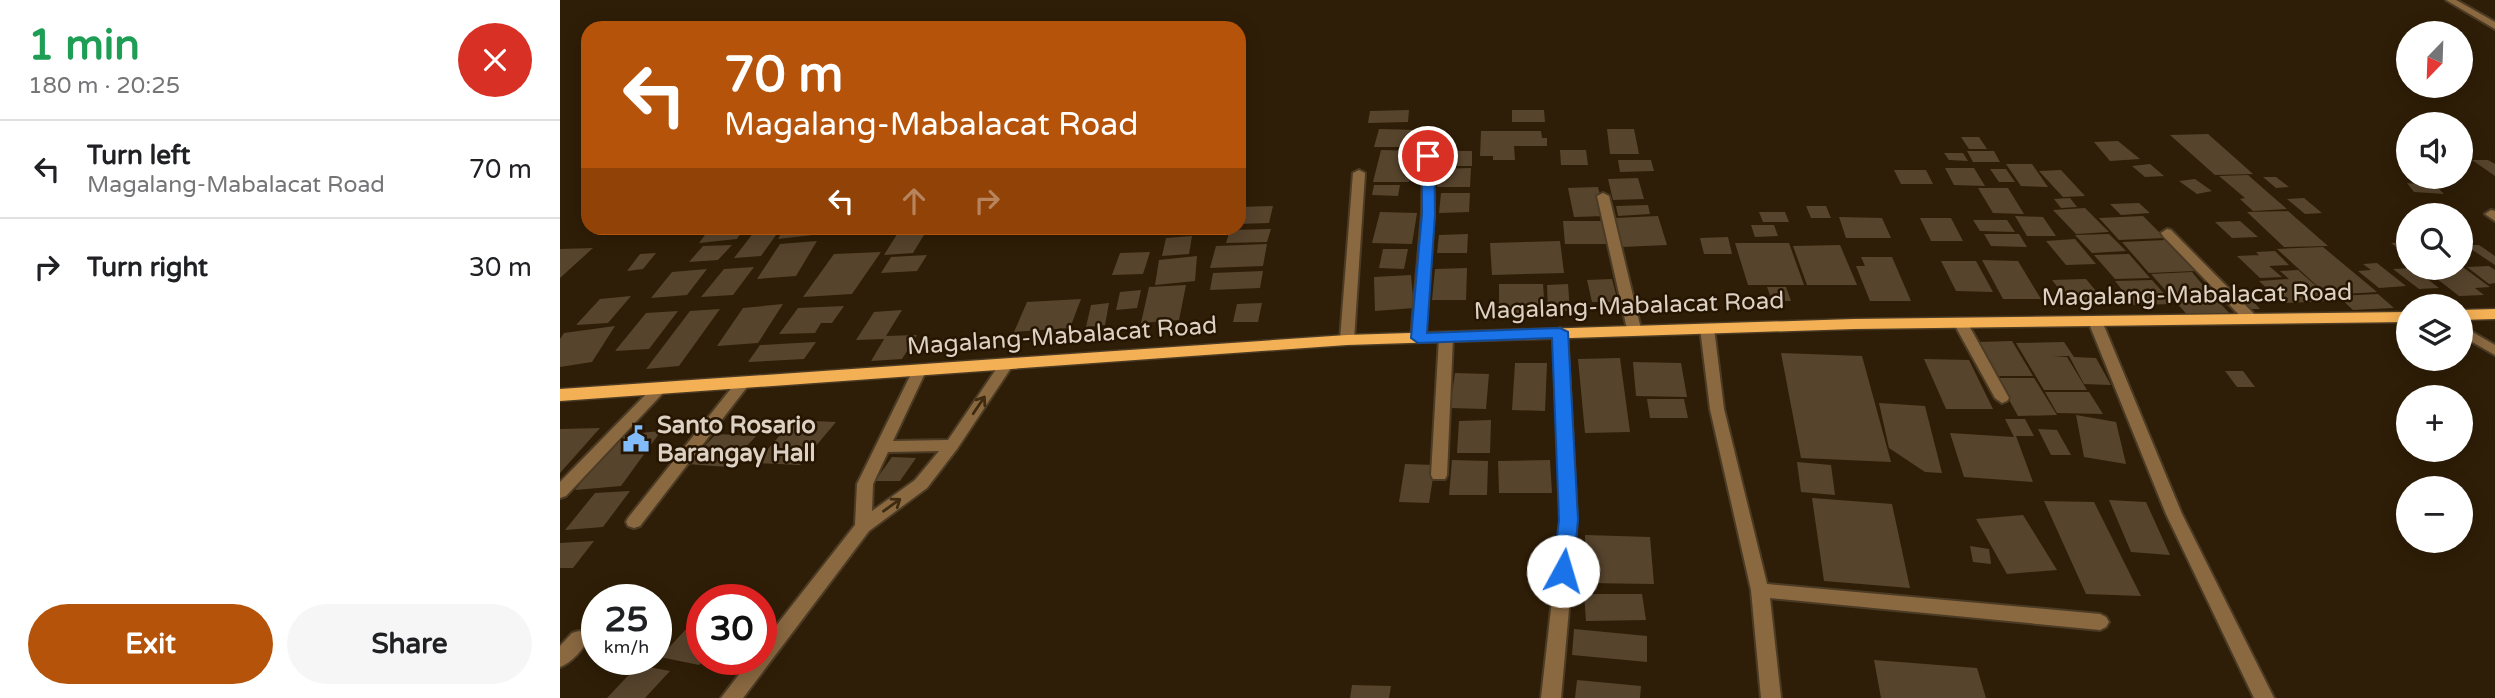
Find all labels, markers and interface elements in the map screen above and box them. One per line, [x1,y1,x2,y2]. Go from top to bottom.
text: 1 min [28,20,140,71]
north arrow [2396,21,2473,98]
map controls [2396,21,2473,553]
button: close [458,23,532,97]
text: 70 m [724,46,843,105]
icon: left [609,49,700,140]
text: 180 m · 20:25 [28,72,180,100]
text: Magalang-Mabalacat Road [724,106,1138,144]
button: sound [2396,112,2473,189]
pin [1398,126,1458,186]
icon: arrive [1409,137,1447,175]
text: Turn left [87,140,190,171]
icon: left [28,150,66,188]
text: 70 m [469,154,532,185]
text: Magalang-Mabalacat Road [87,171,385,199]
icon: left [822,182,860,220]
icon: ahead [895,182,933,220]
icon: right [968,182,1006,220]
button: search [2396,203,2473,280]
icon: right [28,248,66,286]
text: Turn right [87,252,208,283]
text: 30 m [469,252,532,283]
street label: Magalang-Mabalacat Road [2041,278,2353,312]
street label: Magalang-Mabalacat Road [1473,286,1785,326]
button: layers [2396,294,2473,371]
street label: Magalang-Mabalacat Road [906,311,1218,361]
button: + [2396,385,2473,462]
one-way arrow [972,396,986,415]
place label: Santo Rosario Barangay Hall [657,411,816,468]
public building icon: Santo Rosario Barangay Hall [621,424,651,454]
button: − [2396,476,2473,553]
one-way arrow [882,498,901,512]
position arrow [1526,534,1600,608]
speed limit sign: 30 [686,584,777,675]
text: 25 [605,599,648,641]
button: Exit [28,604,273,684]
button: Share [287,604,532,684]
text: km/h [604,636,649,658]

